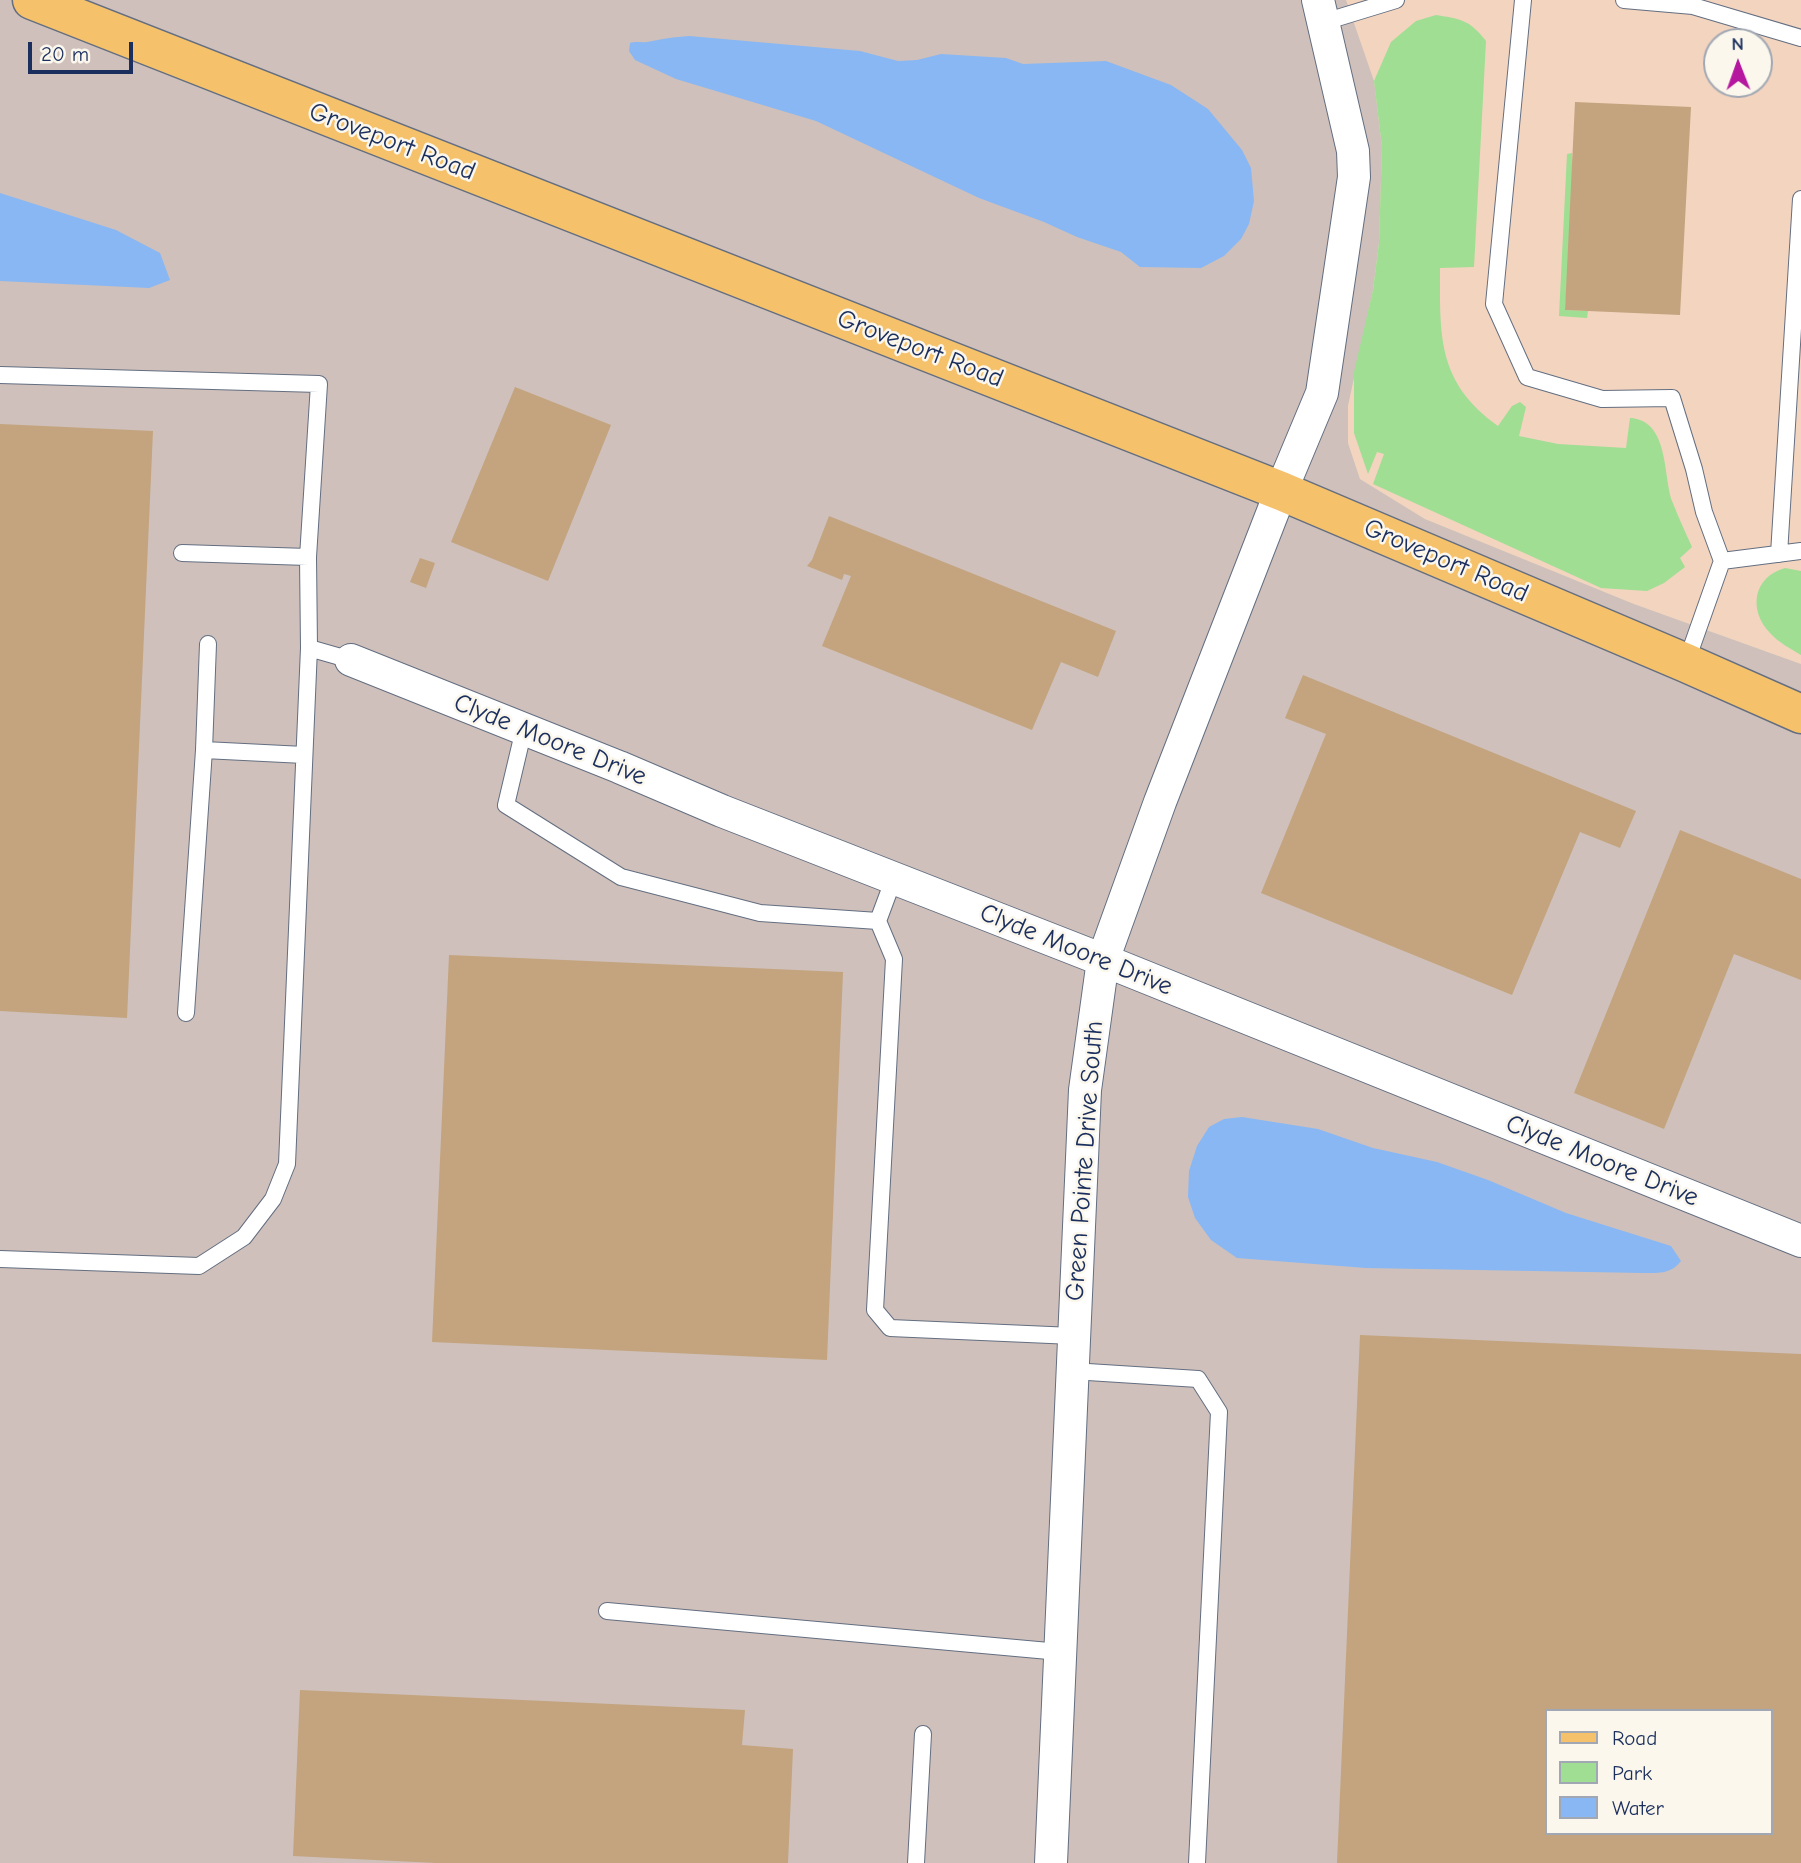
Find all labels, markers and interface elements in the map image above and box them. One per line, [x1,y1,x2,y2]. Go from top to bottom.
scale bar [32,28,136,72]
north arrow [1703,28,1773,98]
text: N [1731,33,1744,55]
text: 20 m [41,42,89,66]
street label: Groveport Road [304,96,480,188]
street label: Groveport Road [832,303,1008,395]
street label: Groveport Road [1359,512,1533,610]
street label: Clyde Moore Drive [449,687,651,793]
street label: Clyde Moore Drive [975,897,1177,1003]
street label: Green Pointe Drive South [1060,1020,1110,1302]
street label: Clyde Moore Drive [1501,1108,1703,1214]
legend [1546,1709,1773,1835]
text: Road [1612,1726,1657,1750]
text: Park [1612,1761,1652,1785]
text: Water [1612,1796,1664,1820]

